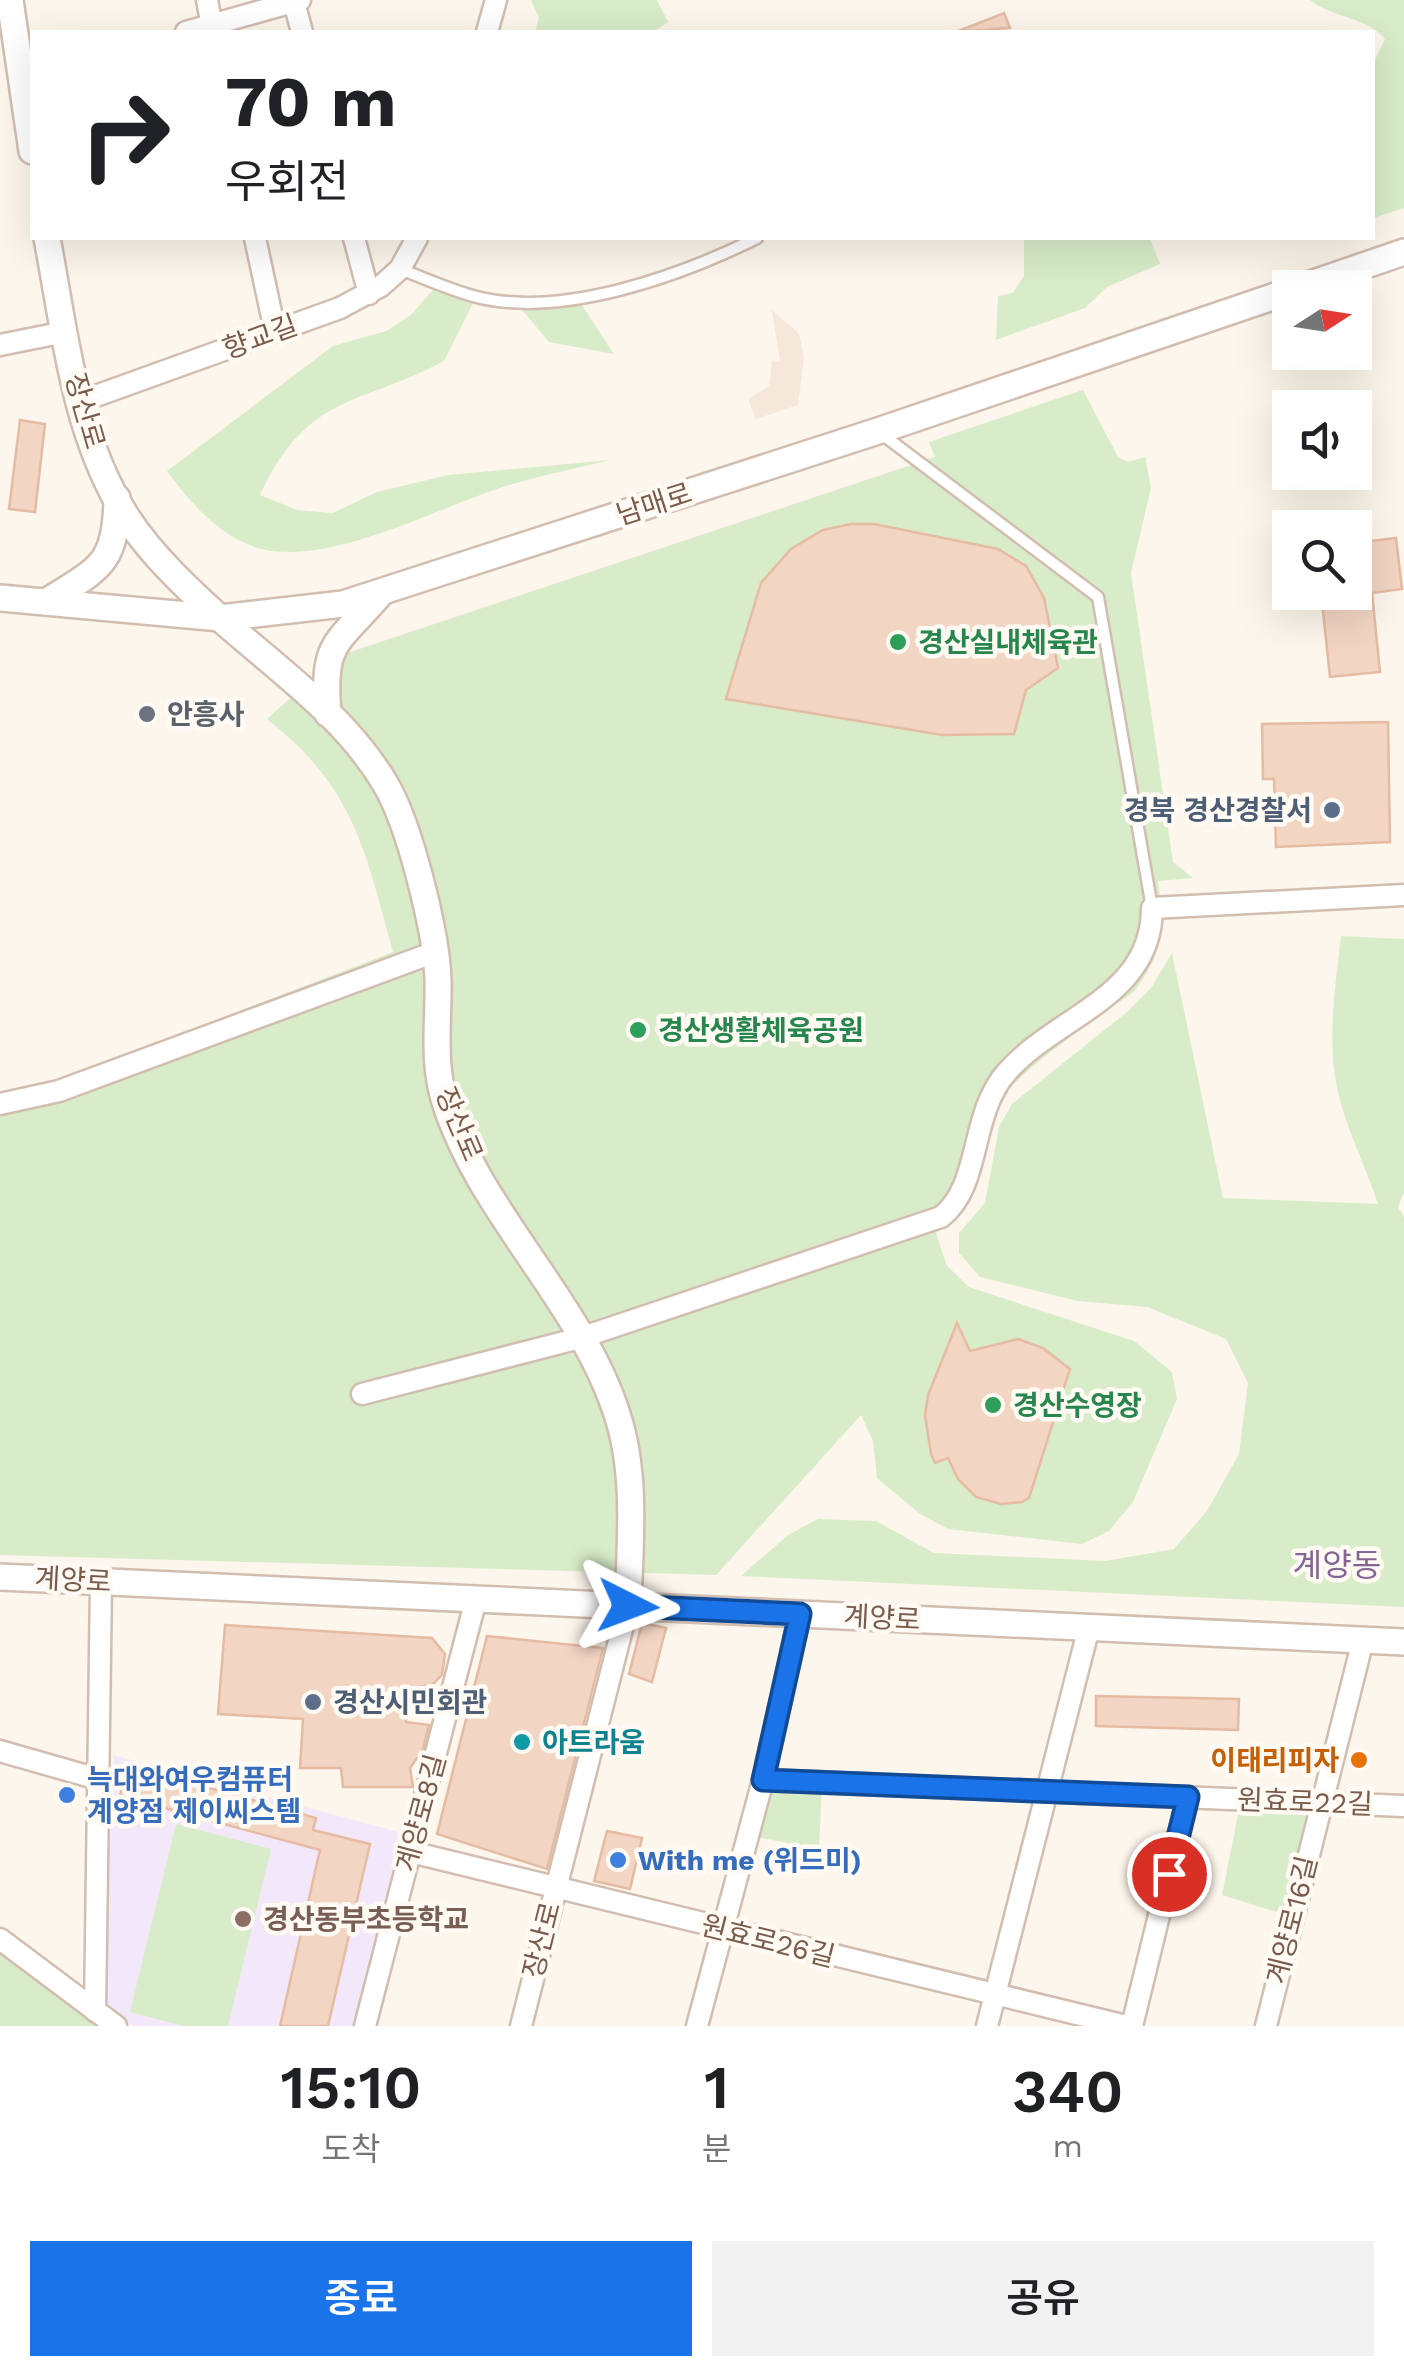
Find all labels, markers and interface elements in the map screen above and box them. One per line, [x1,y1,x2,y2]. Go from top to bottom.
text: 70 m [225,61,397,143]
icon: right [60,70,190,200]
text: 우회전 [225,155,349,208]
north arrow [1272,270,1372,370]
map controls [1272,270,1372,610]
street label: 향교길 [218,308,302,366]
street label: 장산로 [58,369,112,453]
button: sound [1272,390,1372,490]
street label: 남매로 [612,476,696,532]
button: search [1272,510,1372,610]
place label: 경산실내체육관 [918,626,1098,659]
marker: 경산실내체육관 [887,631,909,653]
place label: 안흥사 [167,698,245,731]
marker: 안흥사 [136,703,158,725]
place label: 경북 경산경찰서 [1124,794,1312,827]
marker: 경북 경산경찰서 [1321,799,1343,821]
place label: 경산생활체육공원 [658,1014,864,1047]
marker: 경산생활체육공원 [627,1019,649,1041]
street label: 장산로 [429,1082,489,1166]
place label: 경산수영장 [1013,1389,1142,1422]
marker: 경산수영장 [982,1394,1004,1416]
district label: 계양동 [1293,1546,1381,1584]
position arrow [576,1554,680,1658]
street label: 계양로 [34,1562,112,1598]
street label: 계양로 [843,1600,921,1636]
place label: 경산시민회관 [333,1686,488,1719]
marker: 경산시민회관 [302,1691,324,1713]
place label: 아트라움 [542,1726,645,1759]
marker: 아트라움 [511,1731,533,1753]
place label: 이태리피자 [1210,1744,1339,1777]
marker: 이태리피자 [1348,1749,1370,1771]
street label: 계양로8길 [389,1751,453,1875]
place label: 늑대와여우컴퓨터 계양점 제이씨스템 [87,1763,301,1828]
street label: 원효로22길 [1237,1783,1373,1821]
marker: 늑대와여우컴퓨터 계양점 제이씨스템 [56,1784,78,1806]
pin [1127,1832,1212,1917]
place label: With me (위드미) [638,1844,862,1877]
icon: arrive [1142,1847,1197,1902]
marker: With me (위드미) [607,1849,629,1871]
street label: 계양로16길 [1260,1852,1324,1988]
street label: 장산로 [517,1899,567,1981]
place label: 경산동부초등학교 [263,1903,469,1936]
marker: 경산동부초등학교 [232,1908,254,1930]
street label: 원효로26길 [698,1908,838,1974]
text: 15:10 [281,2052,422,2123]
text: 1 [704,2052,729,2123]
text: 340 [1012,2056,1123,2127]
text: m [1052,2127,1083,2165]
text: 도착 [322,2130,380,2168]
text: 분 [702,2130,731,2168]
button: 종료 [30,2241,692,2356]
button: 공유 [712,2241,1374,2356]

